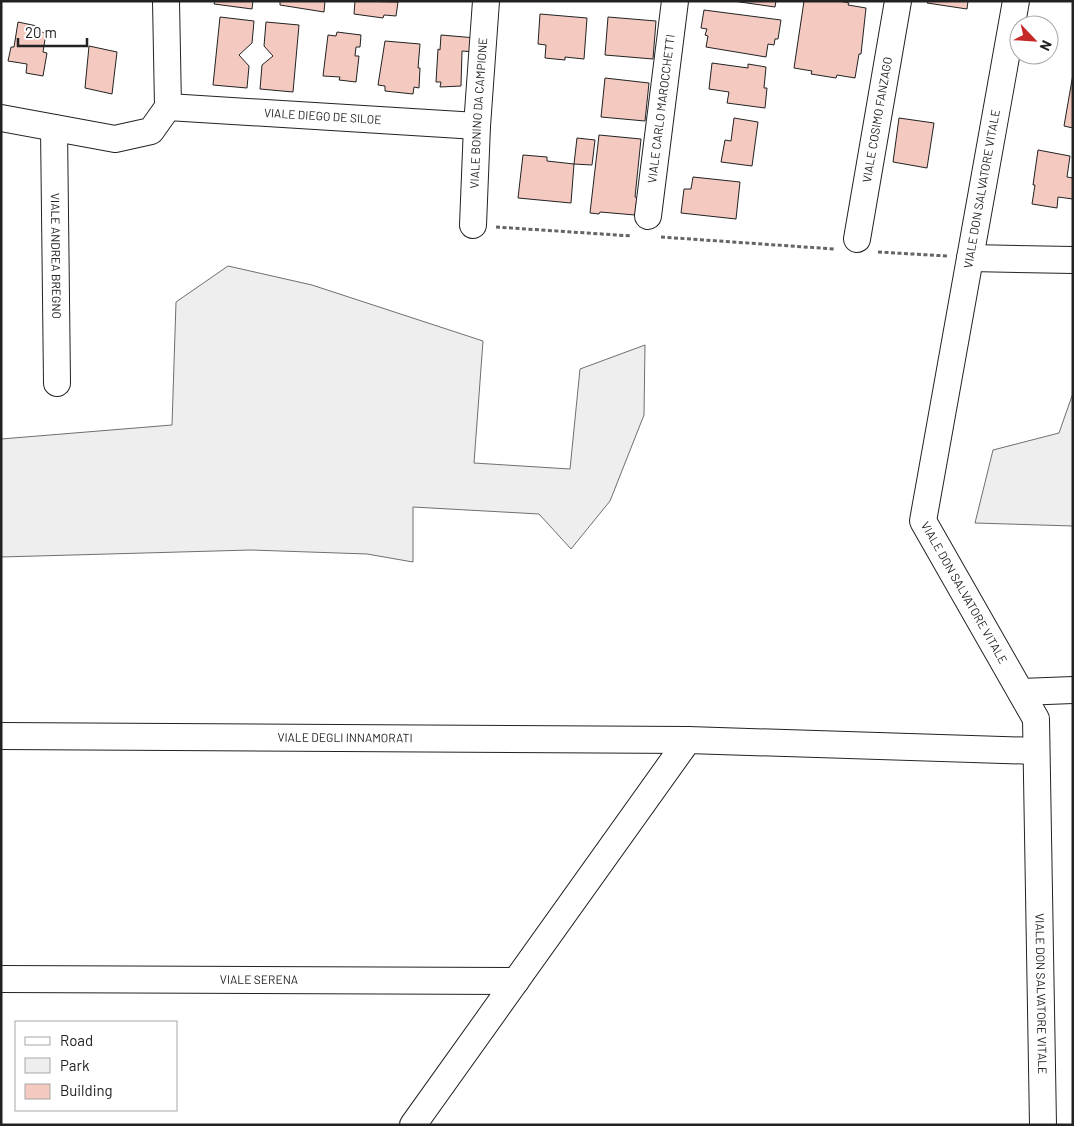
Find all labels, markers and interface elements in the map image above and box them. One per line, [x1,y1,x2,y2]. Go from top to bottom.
scale bar [18,15,86,47]
north arrow [1009,15,1059,65]
text: 20 m [25,23,57,41]
street label: VIALE CARLO MAROCCHETTI [644,34,677,184]
street label: VIALE BONINO DA CAMPIONE [466,37,489,189]
text: N [1037,38,1056,54]
street label: VIALE COSIMO FANZAGO [859,56,894,184]
street label: VIALE DIEGO DE SILOE [264,105,382,126]
street label: VIALE DON SALVATORE VITALE [960,108,1002,269]
street label: VIALE ANDREA BREGNO [49,193,64,319]
street label: VIALE DON SALVATORE VITALE [919,519,1011,666]
street label: VIALE DEGLI INNAMORATI [277,730,413,744]
street label: VIALE DON SALVATORE VITALE [1033,913,1050,1074]
street label: VIALE SERENA [220,972,298,986]
legend [15,1021,178,1111]
text: Road [60,1031,93,1049]
text: Park [60,1056,90,1074]
text: Building [60,1081,113,1099]

